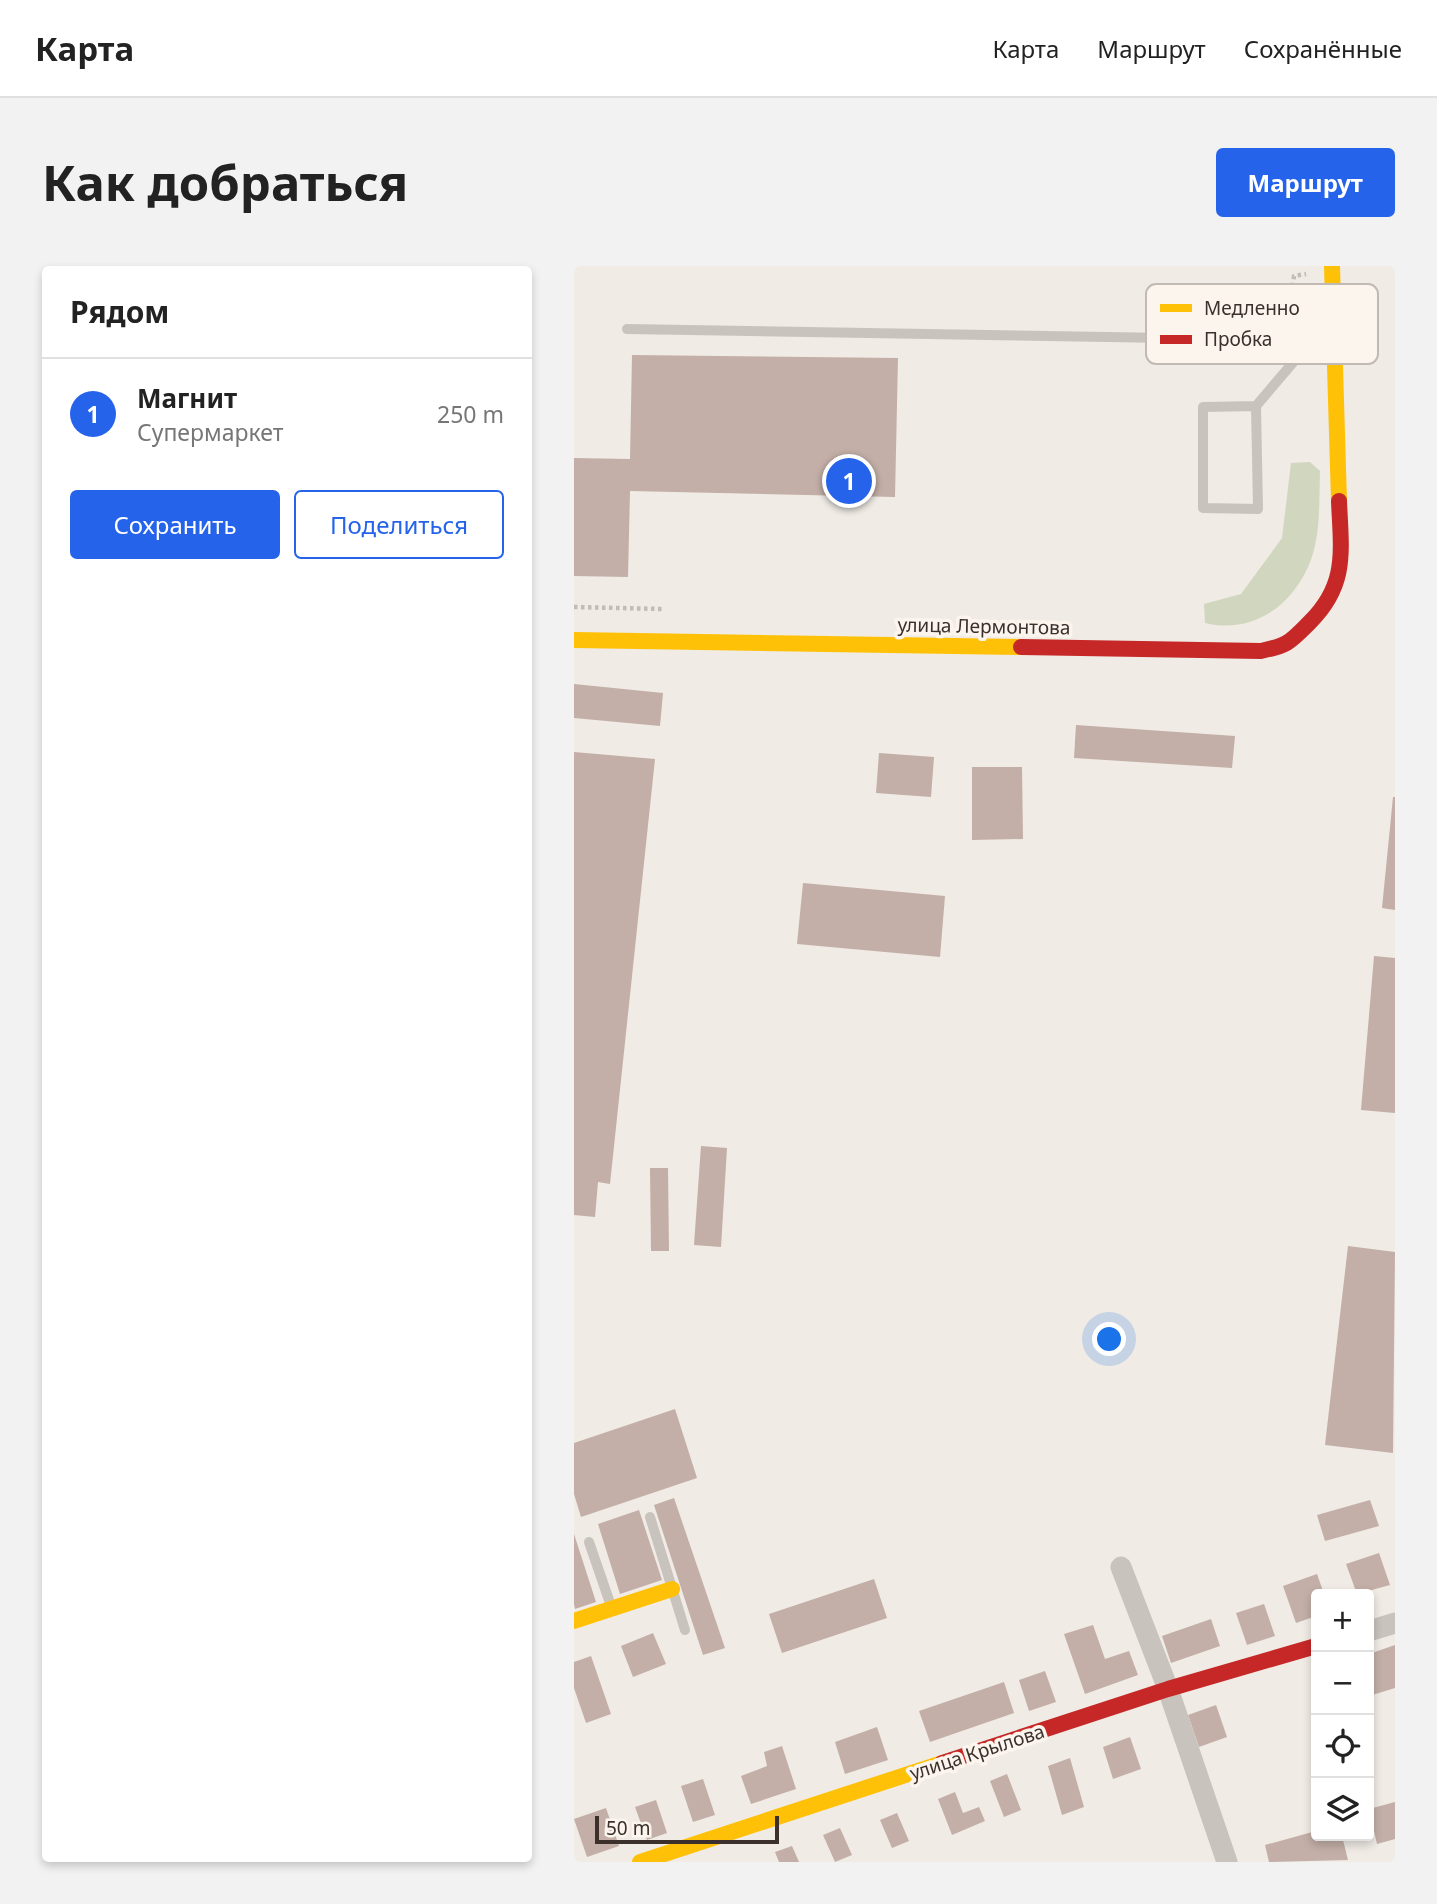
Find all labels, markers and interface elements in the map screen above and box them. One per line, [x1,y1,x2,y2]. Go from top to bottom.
text: Карта [35,26,134,71]
text: Карта [992,32,1059,65]
text: Маршрут [1097,32,1206,65]
text: Сохранённые [1244,32,1402,65]
button: Маршрут [1216,148,1395,217]
text: Как добраться [42,149,408,215]
legend [1146,284,1378,364]
text: Рядом [70,291,169,332]
text: Медленно [1204,295,1300,321]
text: Пробка [1204,326,1272,352]
text: Магнит [137,380,237,416]
text: 1 [86,398,100,430]
text: 250 m [437,398,504,430]
text: Супермаркет [137,416,283,448]
pin: 1 [826,455,872,507]
button: Сохранить [70,490,280,559]
button: Поделиться [294,490,504,559]
street label: улица Лермонтова [897,611,1071,641]
your location [1092,1322,1126,1356]
map controls [1311,1589,1374,1841]
button: + [1311,1589,1374,1652]
button: − [1311,1652,1374,1715]
button: locate [1311,1715,1374,1778]
street label: улица Крылова [906,1718,1048,1786]
button: layers [1311,1778,1374,1841]
scale bar [595,1813,779,1845]
text: 50 m [606,1815,650,1841]

